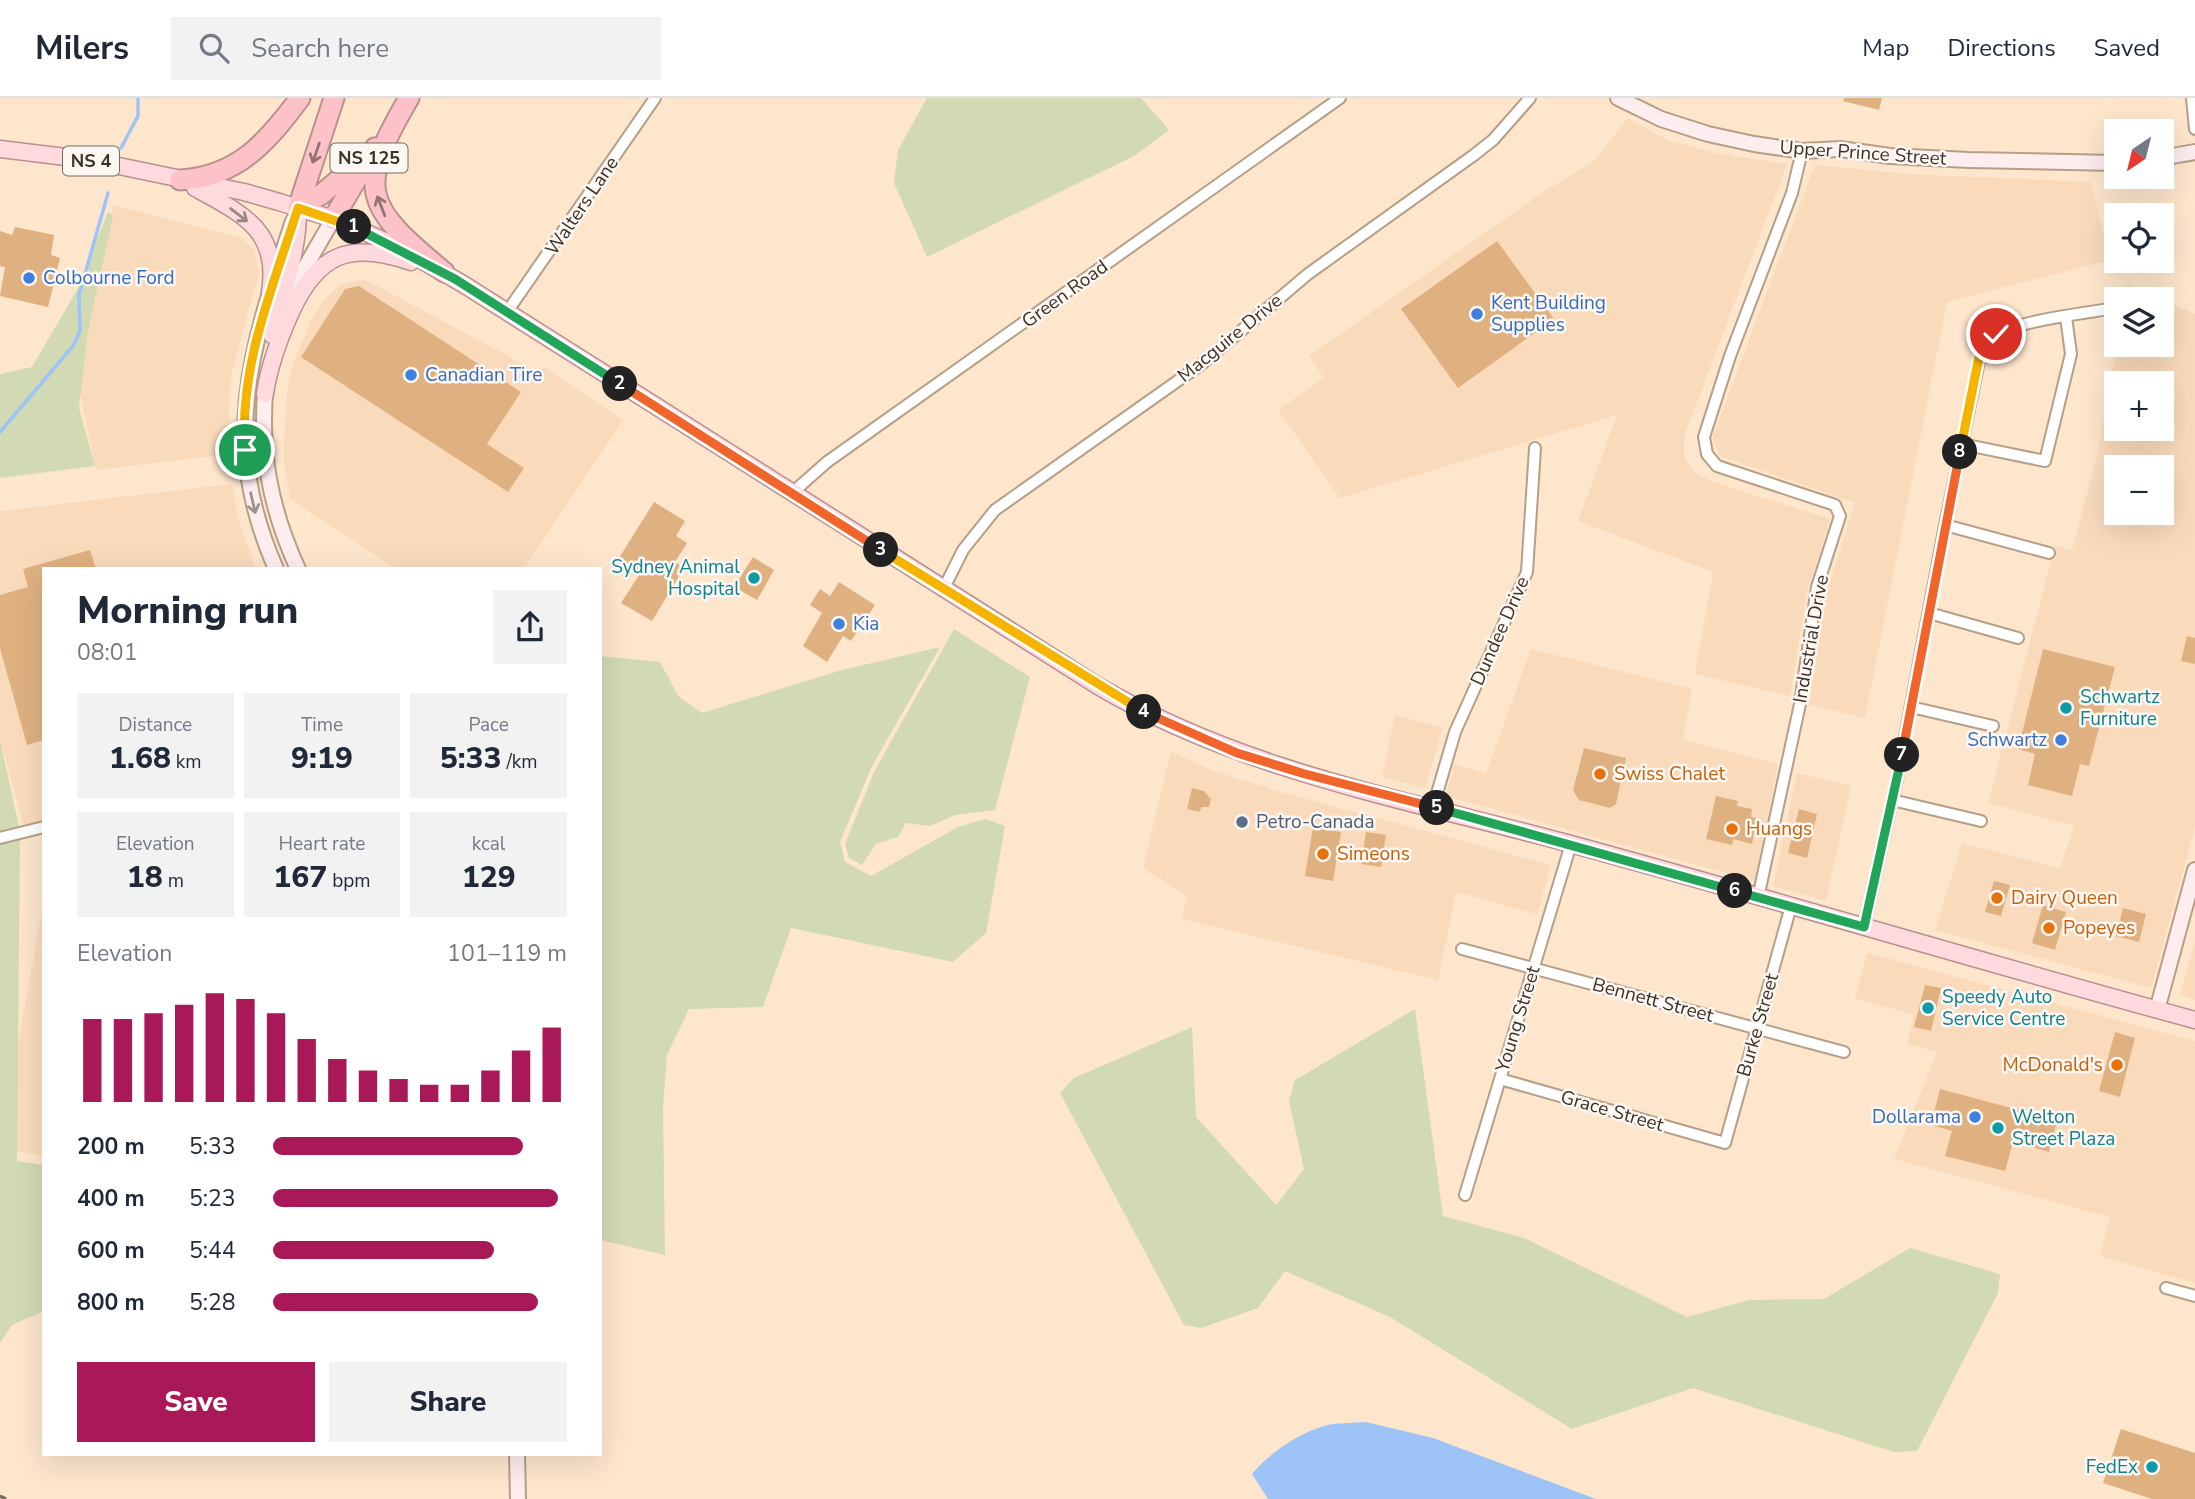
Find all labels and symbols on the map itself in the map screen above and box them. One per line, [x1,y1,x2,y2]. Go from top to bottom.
north arrow [2104,119,2174,189]
street label: Upper Prince Street [1779,134,1948,172]
one-way arrow [309,142,322,164]
road number: NS 125 [330,144,408,172]
road number: NS 4 [63,146,119,176]
street label: Walters Lane [539,151,625,261]
one-way arrow [373,196,386,218]
one-way arrow [229,208,248,223]
pin: 1 [336,209,372,244]
street label: Green Road [1017,254,1113,334]
place label: Colbourne Ford [43,265,175,291]
marker: Colbourne Ford [21,270,37,286]
street label: Macguire Drive [1172,288,1288,388]
place label: Kent Building Supplies [1491,290,1606,338]
pin [1966,304,2026,364]
marker: Kent Building Supplies [1469,306,1485,322]
place label: Canadian Tire [425,362,542,388]
pin: 2 [602,366,638,402]
marker: Canadian Tire [403,367,419,383]
pin [215,420,275,480]
pin: 8 [1942,434,1978,470]
one-way arrow [247,491,260,514]
pin: 3 [864,532,898,568]
place label: Sydney Animal Hospital [611,554,740,602]
marker: Sydney Animal Hospital [746,570,762,586]
street label: Dundee Drive [1464,572,1536,690]
street label: Industrial Drive [1787,573,1835,705]
place label: Kia [853,611,879,637]
marker: Kia [831,616,847,632]
place label: Schwartz Furniture [2080,684,2160,732]
pin: 4 [1126,694,1162,730]
marker: Schwartz Furniture [2058,700,2074,716]
place label: Schwartz [1967,727,2047,753]
marker: Schwartz [2053,732,2069,748]
pin: 7 [1884,738,1920,772]
place label: Swiss Chalet [1614,761,1725,787]
marker: Swiss Chalet [1592,766,1608,782]
pin: 5 [1420,790,1454,826]
place label: Petro-Canada [1256,809,1375,835]
marker: Petro-Canada [1234,814,1250,830]
place label: Huangs [1746,816,1812,842]
marker: Huangs [1724,821,1740,837]
place label: Simeons [1337,841,1410,867]
marker: Simeons [1315,846,1331,862]
pin: 6 [1718,874,1752,908]
place label: Dairy Queen [2011,885,2118,911]
marker: Dairy Queen [1989,890,2005,906]
place label: Popeyes [2063,915,2135,941]
marker: Popeyes [2041,920,2057,936]
street label: Young Street [1489,962,1547,1076]
street label: Burke Street [1731,970,1785,1080]
street label: Bennett Street [1590,971,1717,1029]
place label: Speedy Auto Service Centre [1942,984,2065,1032]
marker: Speedy Auto Service Centre [1920,1000,1936,1016]
place label: McDonald's [2002,1052,2103,1078]
marker: McDonald's [2109,1057,2125,1073]
street label: Grace Street [1557,1084,1667,1138]
place label: Dollarama [1872,1104,1961,1130]
place label: Welton Street Plaza [2012,1104,2115,1152]
marker: Dollarama [1967,1109,1983,1125]
marker: Welton Street Plaza [1990,1120,2006,1136]
place label: FedEx [2086,1454,2138,1480]
marker: FedEx [2144,1459,2160,1475]

